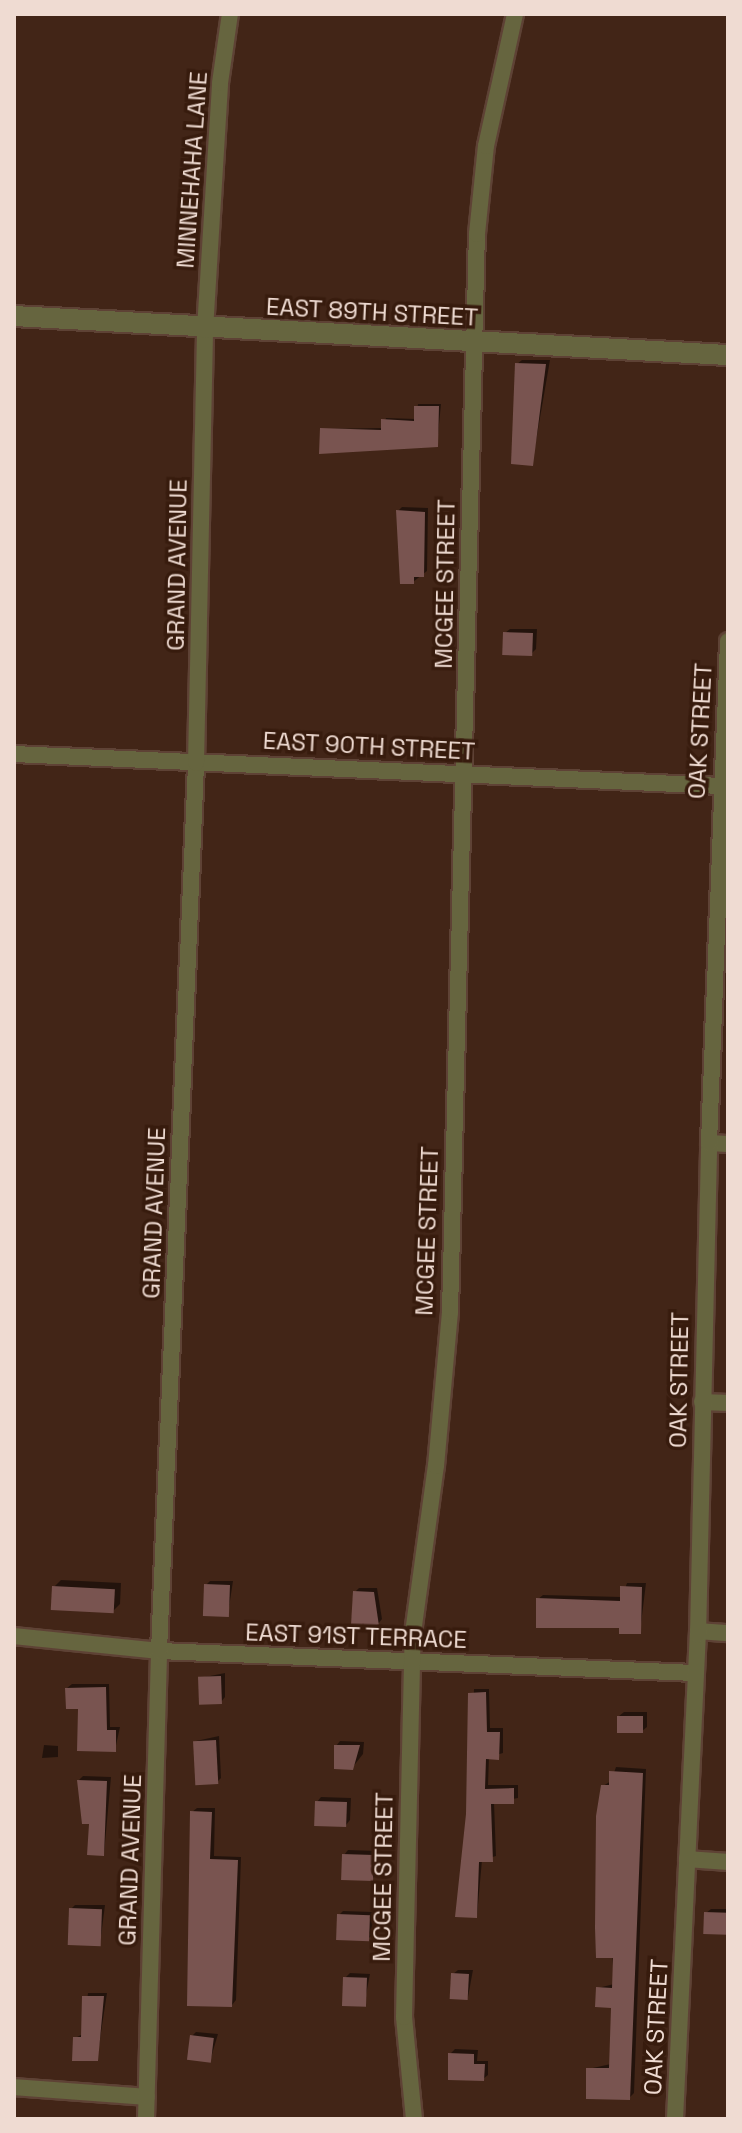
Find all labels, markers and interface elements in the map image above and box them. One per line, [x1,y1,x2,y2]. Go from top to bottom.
street label: MINNEHAHA LANE [171,70,213,270]
street label: EAST 89TH STREET [265,292,479,332]
street label: GRAND AVENUE [161,479,193,651]
street label: MCGEE STREET [429,499,461,669]
street label: OAK STREET [682,662,718,800]
street label: EAST 90TH STREET [262,726,476,766]
street label: GRAND AVENUE [137,1127,171,1299]
street label: MCGEE STREET [410,1146,444,1316]
street label: OAK STREET [663,1312,695,1448]
street label: EAST 91ST TERRACE [244,1618,468,1654]
street label: GRAND AVENUE [113,1774,147,1946]
street label: MCGEE STREET [367,1792,399,1962]
street label: OAK STREET [638,1958,674,2096]

